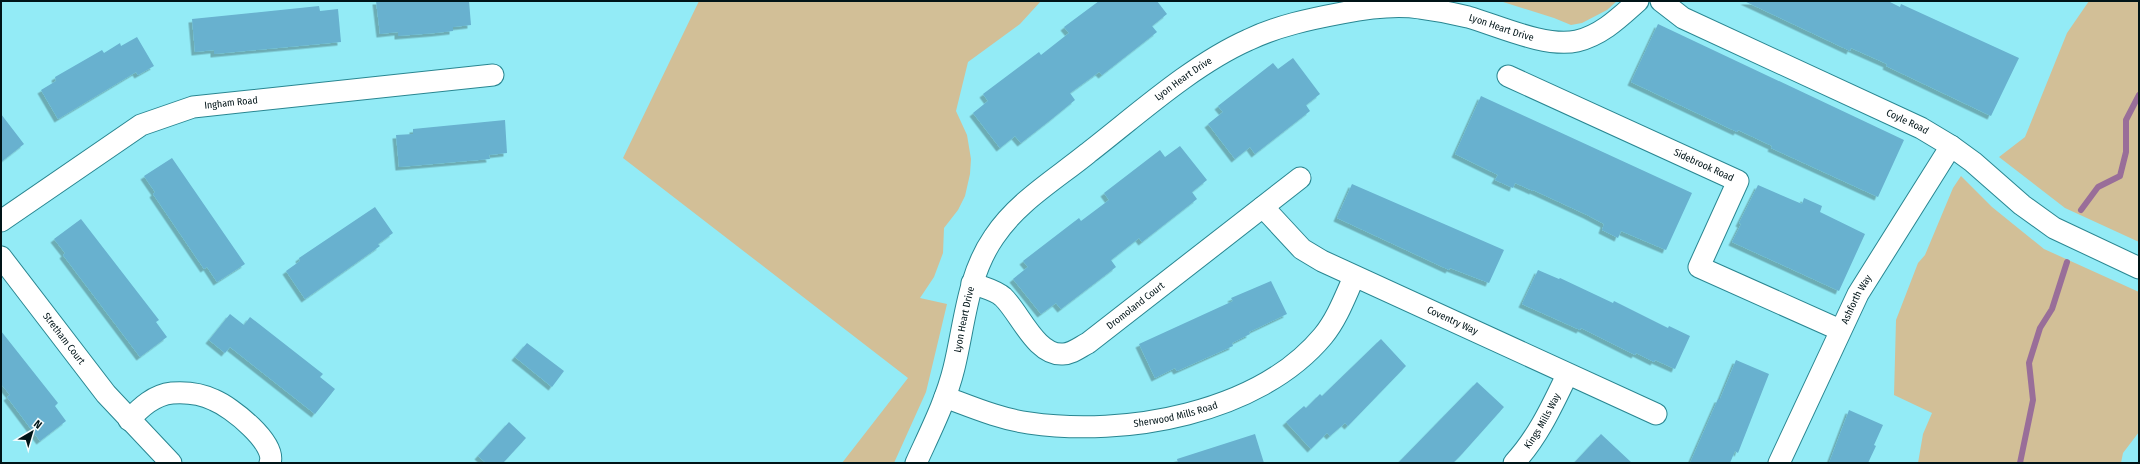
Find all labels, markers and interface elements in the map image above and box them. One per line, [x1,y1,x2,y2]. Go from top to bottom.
street label: Lyon Heart Drive [1467,12,1535,44]
street label: Lyon Heart Drive [1153,55,1214,103]
street label: Ingham Road [204,94,258,112]
street label: Coyle Road [1884,107,1931,137]
street label: Sidebrook Road [1672,146,1736,184]
street label: Ashforth Way [1839,272,1875,326]
street label: Dromoland Court [1104,279,1167,332]
street label: Lyon Heart Drive [952,285,977,354]
street label: Coventry Way [1425,304,1480,338]
street label: Stretham Court [40,310,88,368]
street label: Kings Mills Way [1522,391,1564,451]
street label: Sherwood Mills Road [1133,399,1219,430]
north arrow [12,412,52,452]
text: N [31,417,44,432]

